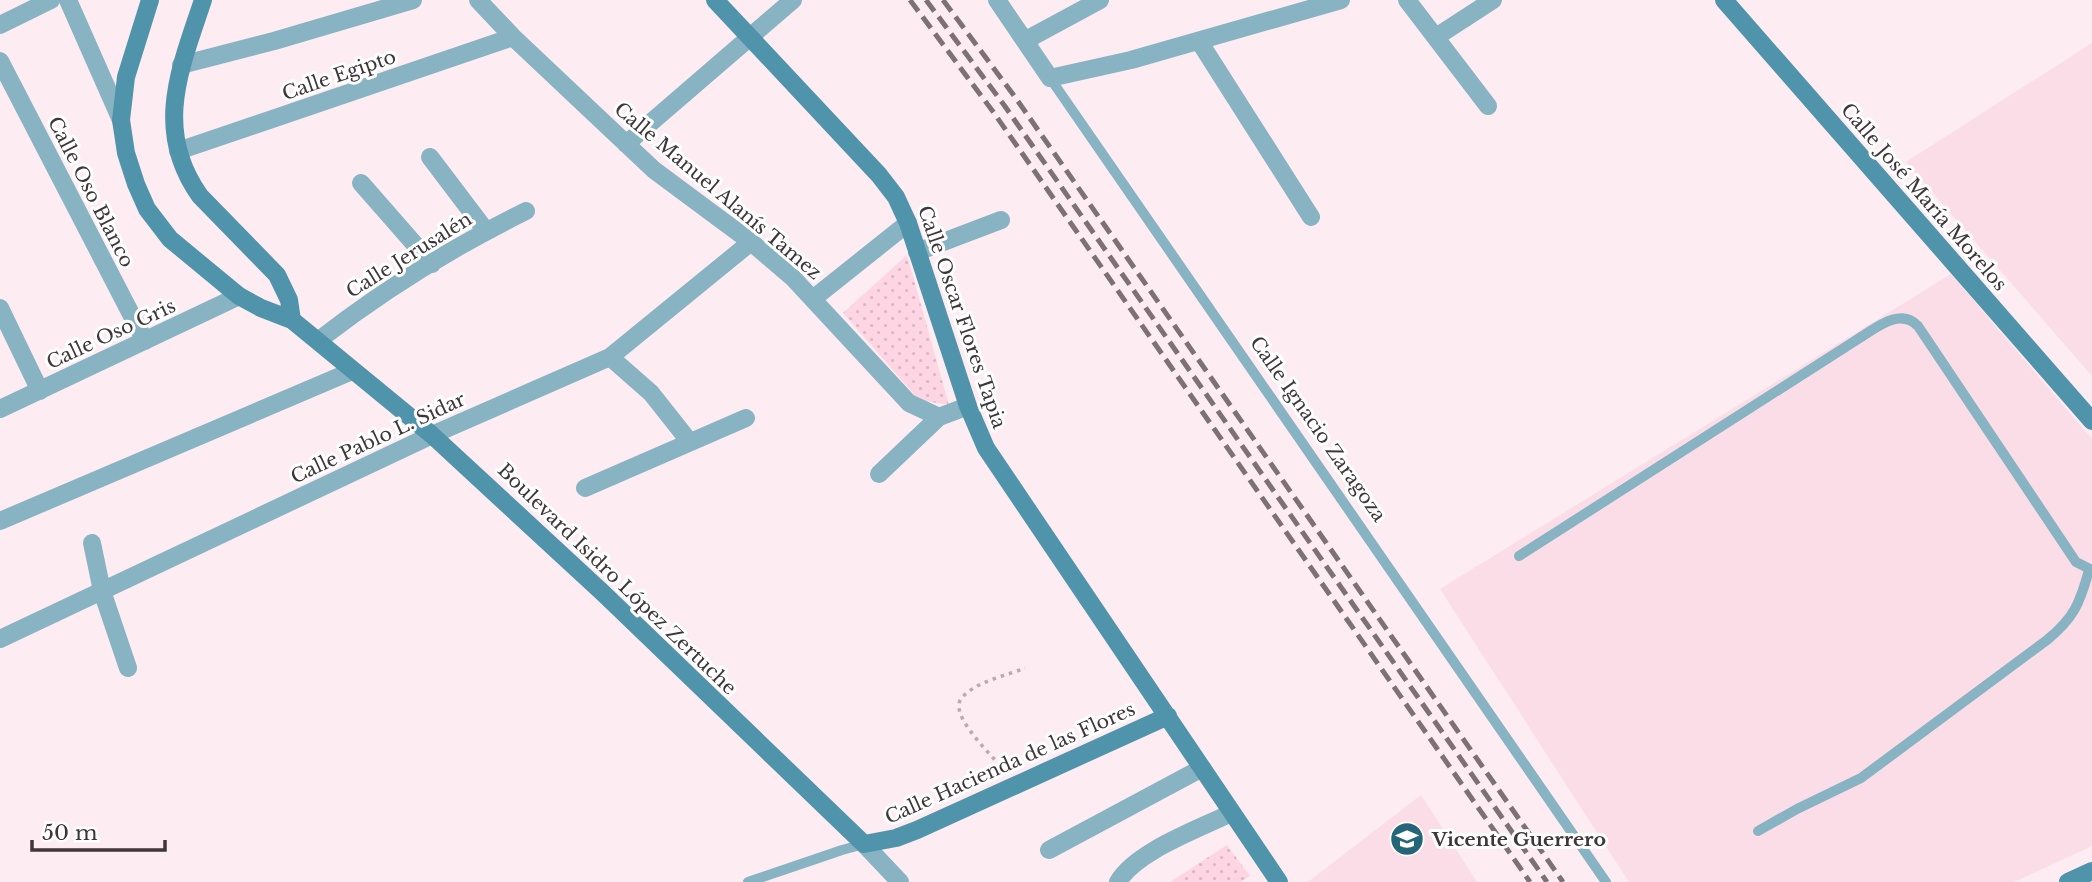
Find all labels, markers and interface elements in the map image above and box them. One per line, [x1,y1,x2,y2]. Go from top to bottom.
street label: Calle Egipto [279,45,399,105]
street label: Calle Manuel Alanís Tamez [610,98,826,284]
street label: Calle José María Morelos [1836,99,2012,295]
street label: Calle Oso Blanco [43,113,139,271]
street label: Calle Oscar Flores Tapia [913,203,1011,432]
street label: Calle Jerusalén [342,207,476,303]
street label: Calle Oso Gris [43,294,179,374]
street label: Calle Ignacio Zaragoza [1245,332,1391,526]
street label: Calle Pablo L. Sidar [287,387,469,489]
street label: Boulevard Isidro López Zertuche [493,459,741,699]
street label: Calle Hacienda de las Flores [881,697,1139,829]
scale bar [32,808,164,852]
text: 50 m [42,820,98,846]
school or university icon: Vicente Guerrero [1388,820,1426,858]
place label: Vicente Guerrero [1431,828,1606,851]

